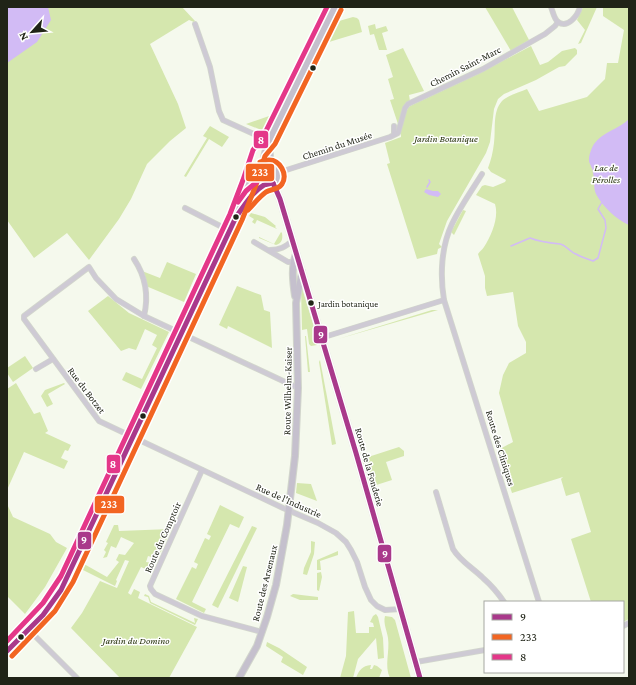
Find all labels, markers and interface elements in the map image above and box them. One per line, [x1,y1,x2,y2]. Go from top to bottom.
north arrow [12,12,52,52]
text: N [16,30,30,43]
street label: Chemin Saint-Marc [428,43,503,89]
unlabelled marker [308,63,318,73]
street label: Chemin du Musée [301,129,374,162]
line badge: 8 [253,130,269,149]
park label: Jardin Botanique [412,133,478,144]
text: 8 [258,134,264,146]
park label: Lac de Pérolles [592,162,621,185]
line badge: 233 [245,163,275,182]
text: 233 [252,166,268,178]
unlabelled marker [231,212,241,222]
marker: Jardin botanique [306,298,316,308]
place label: Jardin botanique [317,299,378,309]
line badge: 9 [313,325,328,344]
text: 9 [318,329,324,341]
street label: Route Wilhelm-Kaiser [281,346,294,435]
street label: Rue du Botzet [66,365,108,416]
street label: Route des Cliniques [484,409,517,487]
unlabelled marker [138,411,148,421]
street label: Route de la Fonderie [353,427,386,508]
line badge: 8 [106,454,121,474]
text: 8 [110,458,116,470]
street label: Rue de l'Industrie [254,481,324,520]
line badge: 233 [94,495,125,514]
text: 233 [101,498,117,510]
street label: Route du Comptoir [142,500,183,574]
line badge: 9 [77,531,92,550]
text: 9 [81,534,87,546]
street label: Route des Arsenaux [250,544,279,622]
line badge: 9 [377,544,392,563]
text: 9 [382,548,388,560]
legend [484,601,624,673]
text: 9 [520,610,526,624]
text: 233 [520,630,537,644]
unlabelled marker [16,632,26,642]
park label: Jardin du Domino [100,635,170,646]
text: 8 [520,650,526,664]

